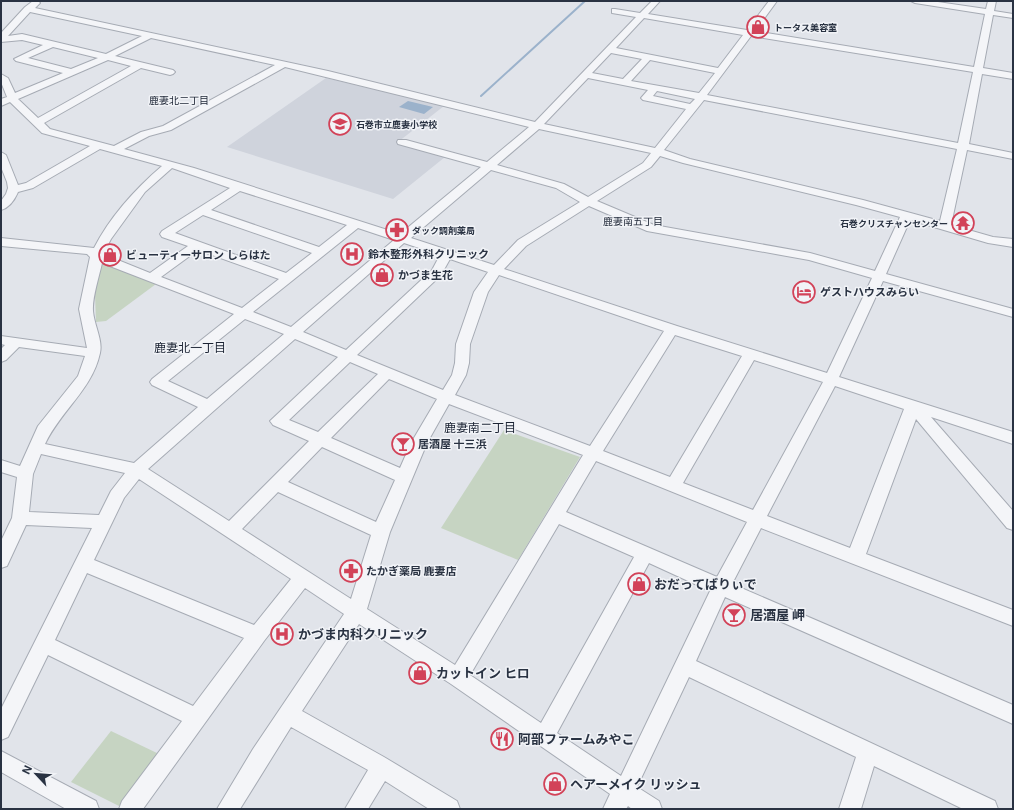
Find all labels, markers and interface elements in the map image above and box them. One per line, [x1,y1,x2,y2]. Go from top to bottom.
shop icon: トータス美容室 [745,14,771,40]
place label: トータス美容室 [774,22,837,33]
district label: 鹿妻北二丁目 [149,94,209,106]
school or university icon: 石巻市立鹿妻小学校 [327,111,353,137]
place label: 石巻市立鹿妻小学校 [356,119,438,130]
temple icon: 石巻クリスチャンセンター [950,210,976,236]
district label: 鹿妻南五丁目 [603,215,663,227]
pharmacy icon: ダック調剤薬局 [384,217,410,243]
place label: 石巻クリスチャンセンター [840,218,948,229]
place label: ダック調剤薬局 [412,225,475,236]
hospital icon: 鈴木整形外科クリニック [339,241,365,267]
shop icon: ビューティーサロン しらはた [97,242,123,268]
place label: 鈴木整形外科クリニック [368,247,489,261]
place label: ビューティーサロン しらはた [126,248,271,262]
shop icon: かづま生花 [369,262,395,288]
place label: かづま生花 [398,268,453,282]
hotel icon: ゲストハウスみらい [791,279,817,305]
place label: ゲストハウスみらい [820,285,919,299]
district label: 鹿妻北一丁目 [154,340,226,355]
district label: 鹿妻南二丁目 [444,420,516,435]
bar icon: 居酒屋 十三浜 [390,431,416,457]
place label: 居酒屋 十三浜 [418,437,487,451]
pharmacy icon: たかぎ薬局 鹿妻店 [338,558,364,584]
place label: たかぎ薬局 鹿妻店 [366,564,457,578]
shop icon: おだってばりぃで [626,571,652,597]
place label: おだってばりぃで [654,576,757,592]
bar icon: 居酒屋 岬 [721,602,747,628]
place label: 居酒屋 岬 [750,607,805,623]
hospital icon: かづま内科クリニック [269,621,295,647]
place label: かづま内科クリニック [298,626,428,642]
shop icon: カットイン ヒロ [407,660,433,686]
place label: カットイン ヒロ [436,665,530,681]
restaurant icon: 阿部ファームみやこ [489,726,515,752]
place label: 阿部ファームみやこ [518,731,635,747]
north arrow [16,754,56,794]
text: N [19,763,35,776]
shop icon: ヘアーメイク リッシュ [542,771,568,797]
place label: ヘアーメイク リッシュ [570,776,702,792]

